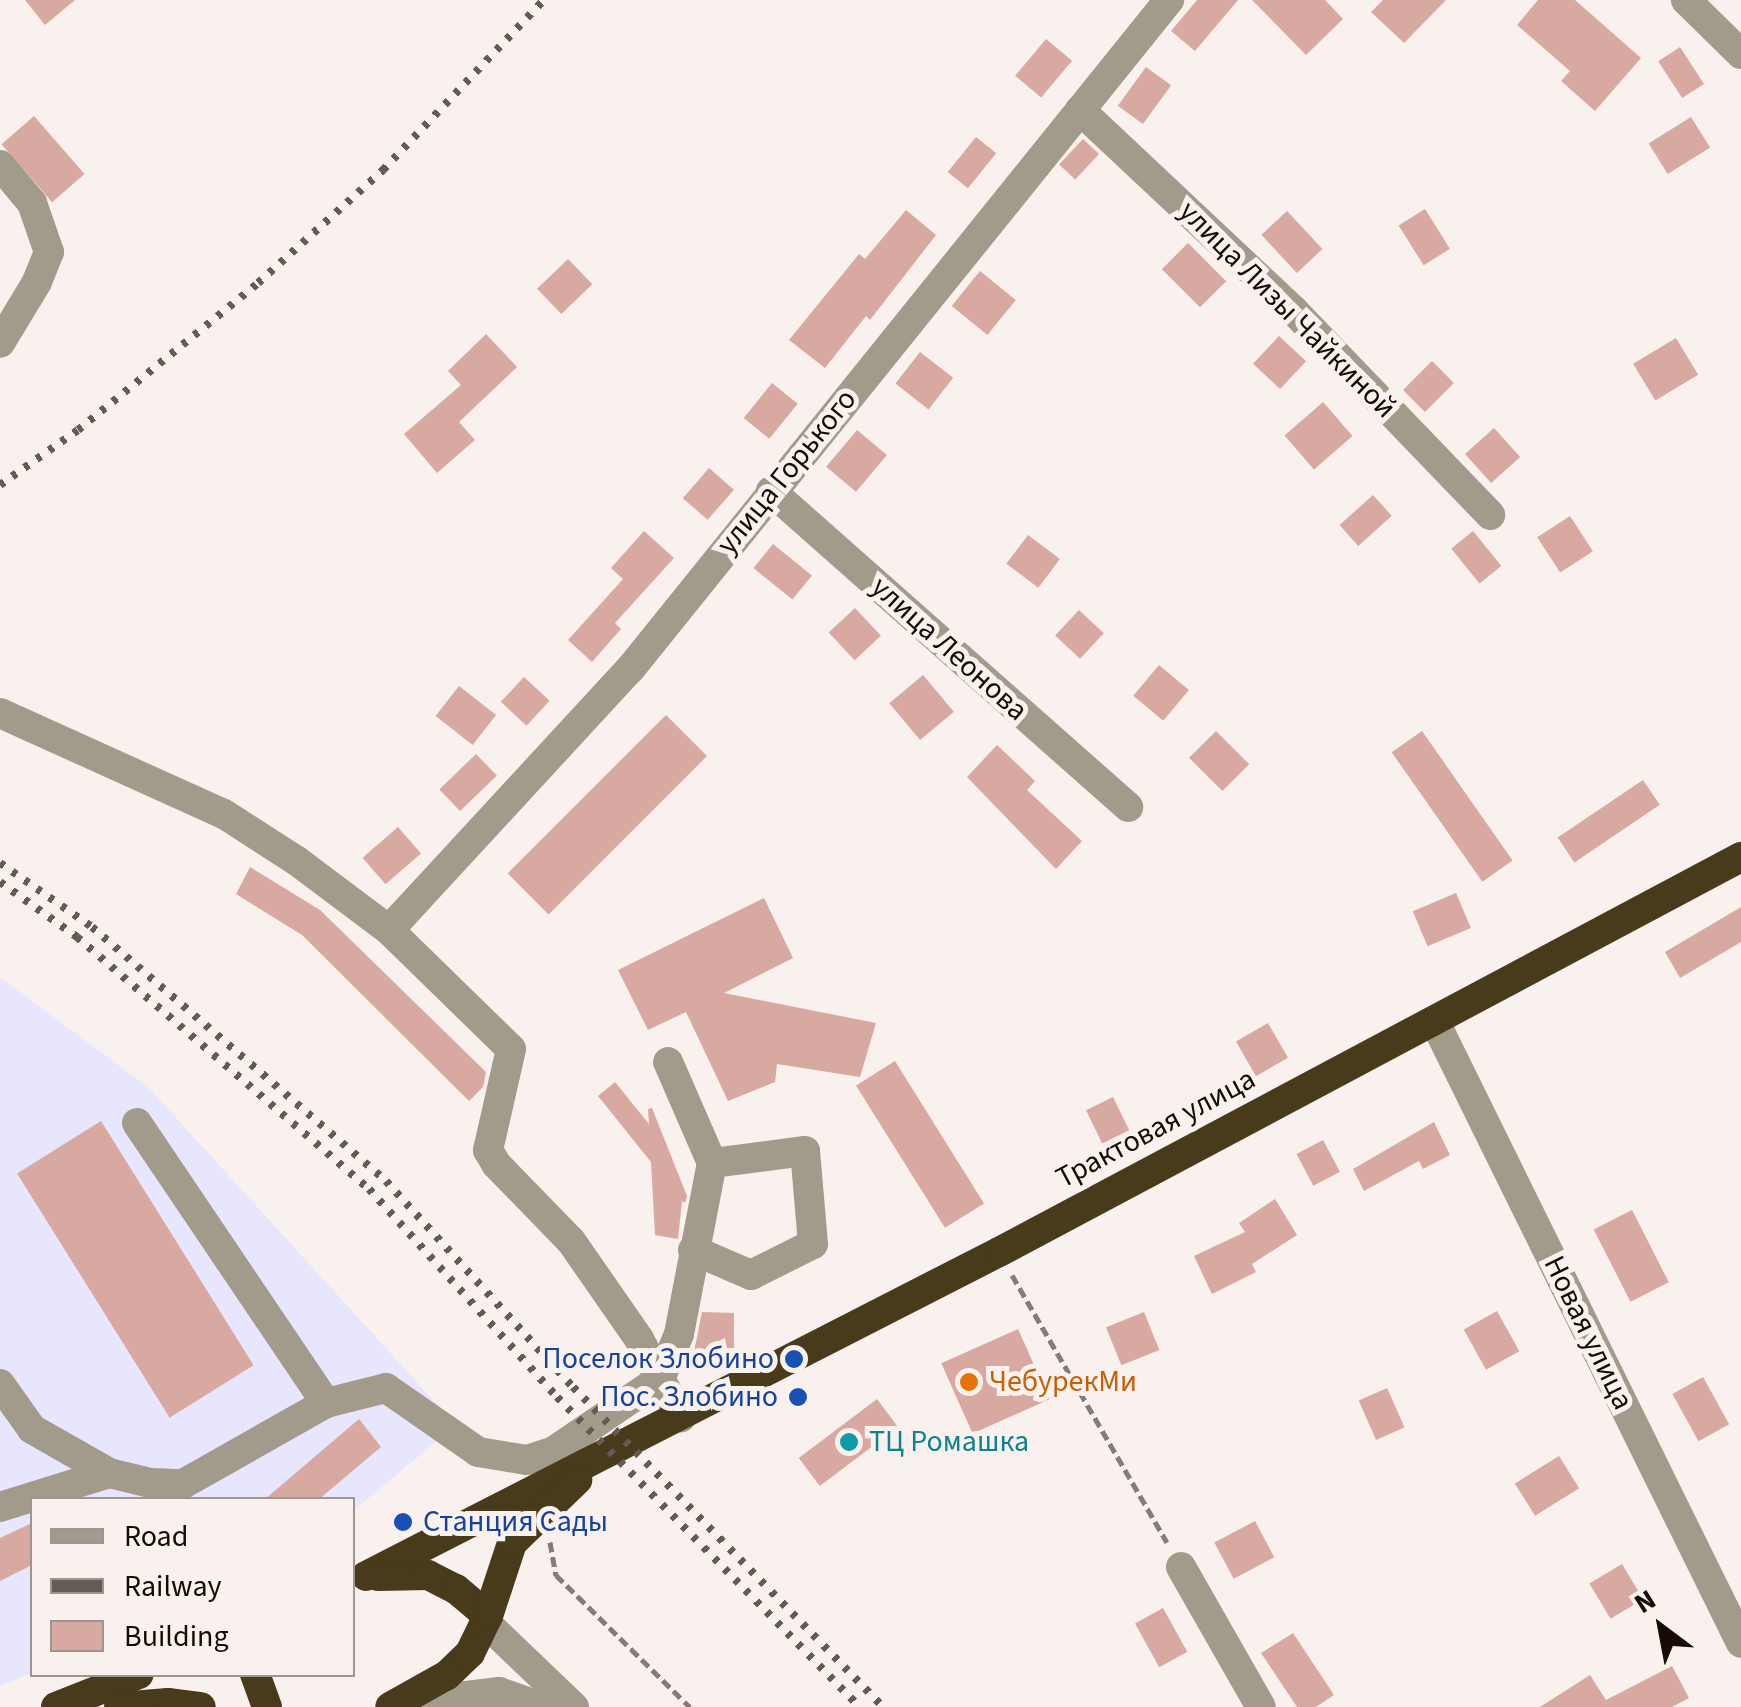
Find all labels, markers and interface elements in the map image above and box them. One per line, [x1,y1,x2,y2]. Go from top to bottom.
street label: улица Лизы Чайкиной [1171,194,1403,426]
street label: улица Горького [709,382,865,562]
street label: улица Леонова [863,569,1035,729]
street label: Трактовая улица [1050,1061,1262,1197]
street label: Новая улица [1535,1250,1641,1416]
place label: Поселок Злобино [542,1341,774,1377]
marker: Поселок Злобино [783,1348,805,1370]
place label: ЧебурекМи [989,1364,1137,1400]
marker: ЧебурекМи [958,1371,980,1393]
place label: Пос. Злобино [600,1379,778,1415]
marker: Пос. Злобино [787,1386,809,1408]
place label: ТЦ Ромашка [869,1424,1029,1460]
marker: ТЦ Ромашка [838,1431,860,1453]
legend [30,1497,355,1677]
place label: Станция Сады [423,1504,608,1540]
marker: Станция Сады [392,1511,414,1533]
text: Road [124,1515,188,1558]
text: Railway [124,1565,222,1608]
north arrow [1611,1577,1711,1677]
text: N [1627,1580,1664,1623]
text: Building [124,1615,229,1658]

